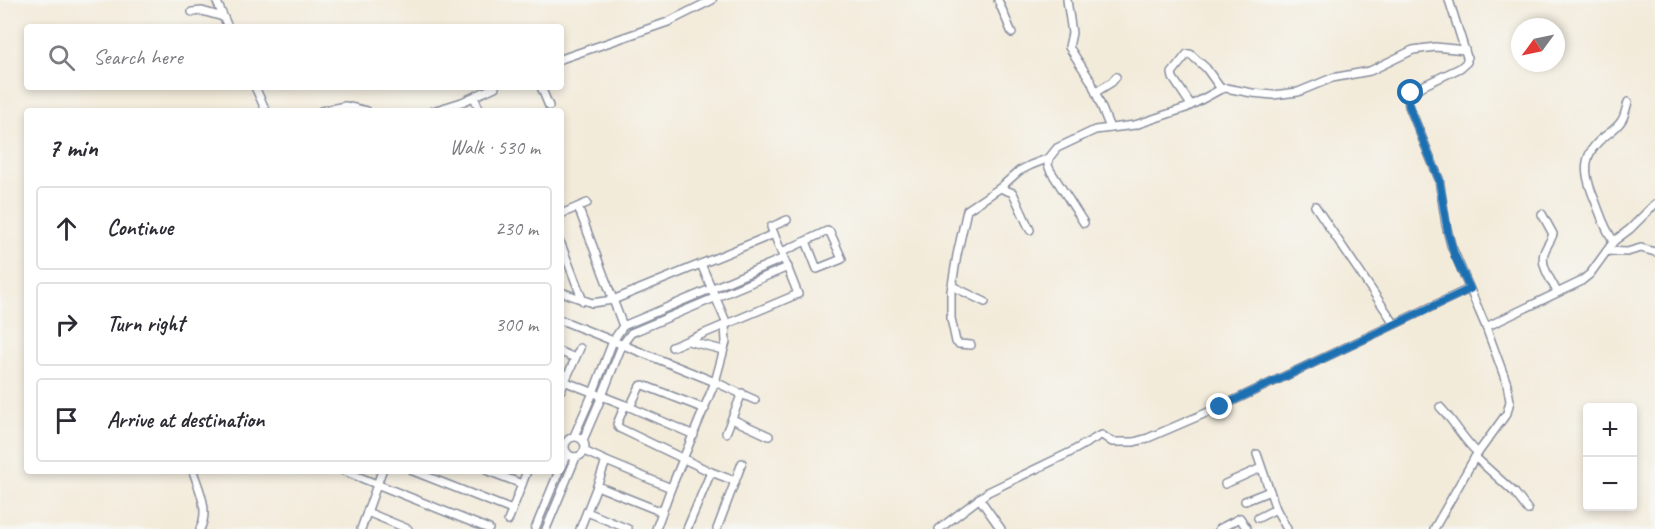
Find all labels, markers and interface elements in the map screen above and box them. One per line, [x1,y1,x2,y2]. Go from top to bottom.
north arrow [1511,18,1565,72]
search box [24,24,564,90]
icon: search [45,41,78,74]
text: Search here [93,43,183,71]
route start [1397,79,1423,105]
text: 7 min [48,131,98,164]
text: Walk · 530 m [450,135,540,160]
icon: ahead [50,212,83,245]
text: Continue [107,214,173,242]
text: 230 m [495,216,538,241]
icon: right [50,308,83,341]
text: Turn right [107,310,184,338]
text: 300 m [495,312,538,337]
route end [1206,393,1232,419]
map controls [1583,403,1637,511]
button: + [1583,403,1637,457]
icon: arrive [50,404,83,437]
text: Arrive at destination [107,406,264,434]
button: − [1583,457,1637,511]

